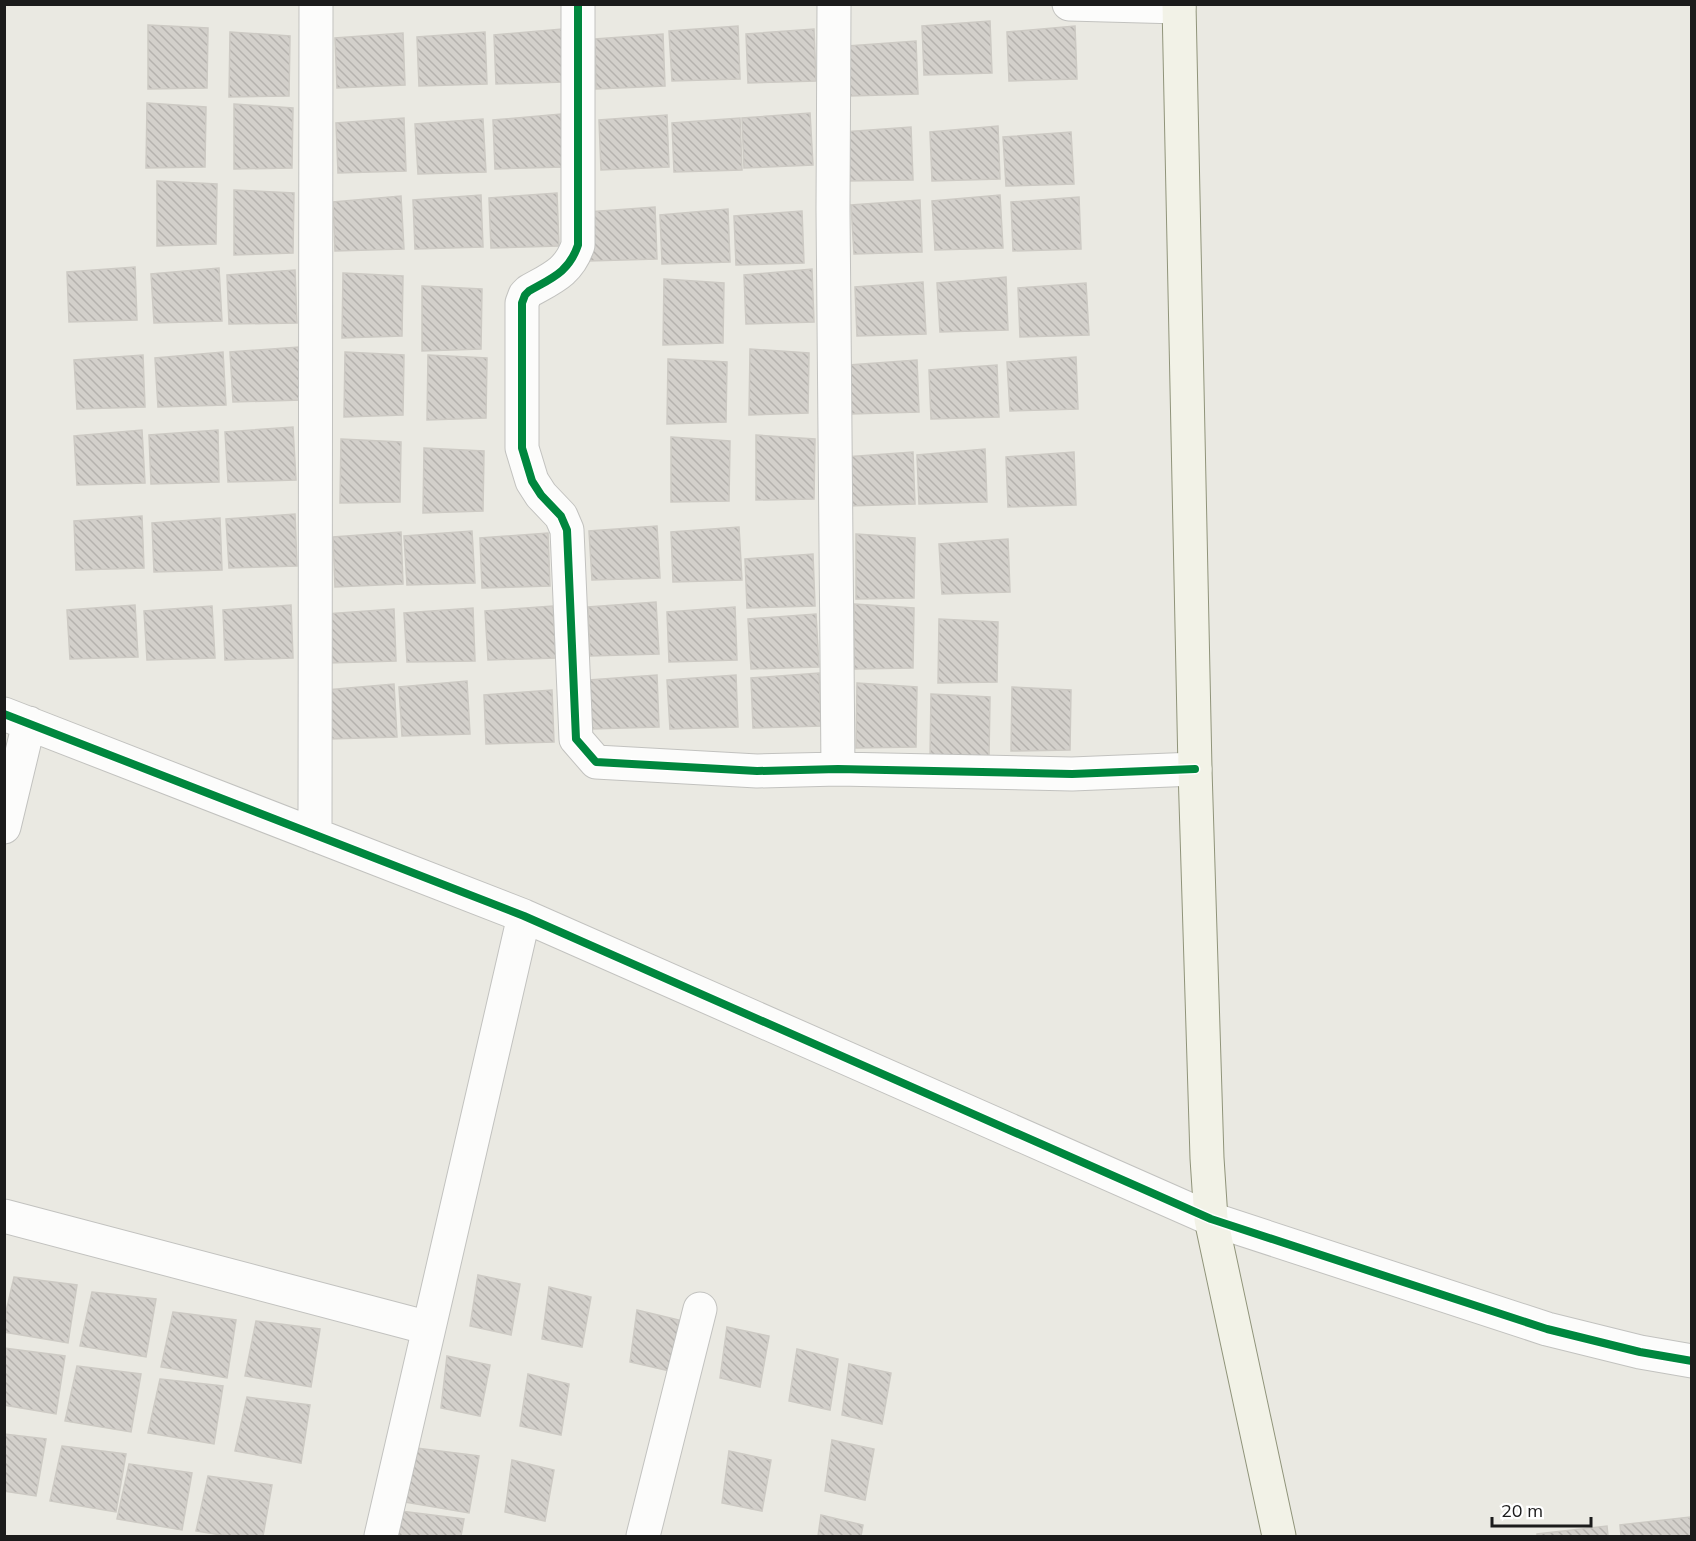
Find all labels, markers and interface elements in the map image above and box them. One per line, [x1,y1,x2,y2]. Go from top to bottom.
scale bar [1492,1490,1591,1528]
text: 20 m [1501,1499,1543,1522]

